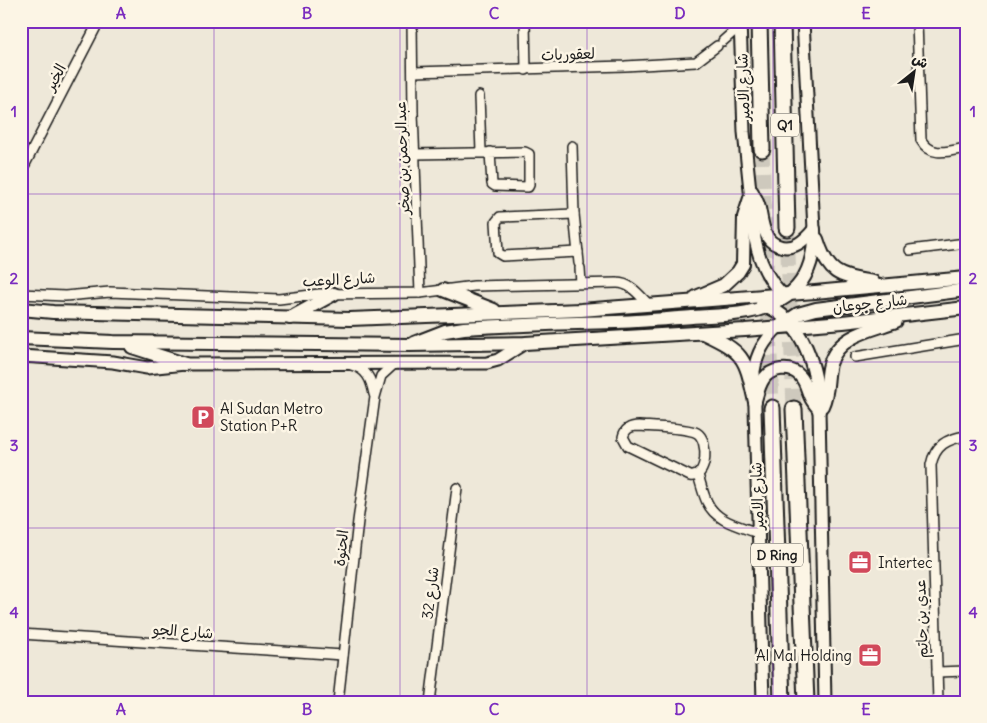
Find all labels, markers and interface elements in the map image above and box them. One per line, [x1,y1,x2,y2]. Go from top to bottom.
text: A [116,3,126,23]
text: B [302,3,313,23]
text: C [489,3,500,23]
text: D [674,3,686,23]
text: E [861,3,871,23]
street label: لعقوريات [541,44,595,64]
north arrow [890,48,940,98]
text: ش [909,49,932,72]
street label: شارع الامير [732,53,755,122]
street label: الخير [40,60,70,95]
text: 1 [11,101,17,121]
street label: عبدالرحمن بن صخر [391,101,414,217]
text: 1 [970,101,976,121]
road number: Q1 [771,114,799,136]
text: 2 [10,268,19,288]
street label: شارع الوعب [302,268,376,291]
text: 2 [969,268,978,288]
street label: شارع جوعان [832,290,908,317]
place label: Al Sudan Metro Station P+R [220,399,323,435]
parking icon: Al Sudan Metro Station P+R [190,404,216,430]
text: 3 [9,435,19,455]
text: 3 [968,435,978,455]
street label: شارع الامير [746,462,769,531]
street label: الحنوة [330,529,353,567]
road number: D Ring [751,544,803,566]
office icon: Intertec [847,549,873,575]
place label: Intertec [878,553,933,572]
street label: شارع 32 [417,566,444,620]
street label: عدي بن حاتم [910,579,935,659]
text: 4 [9,602,19,622]
text: 4 [968,602,978,622]
street label: شارع الجو [151,619,214,644]
office icon: Al Mal Holding [857,642,883,668]
place label: Al Mal Holding [756,646,852,665]
text: A [116,699,126,719]
text: B [302,699,313,719]
text: C [489,699,500,719]
text: D [674,699,686,719]
text: E [861,699,871,719]

